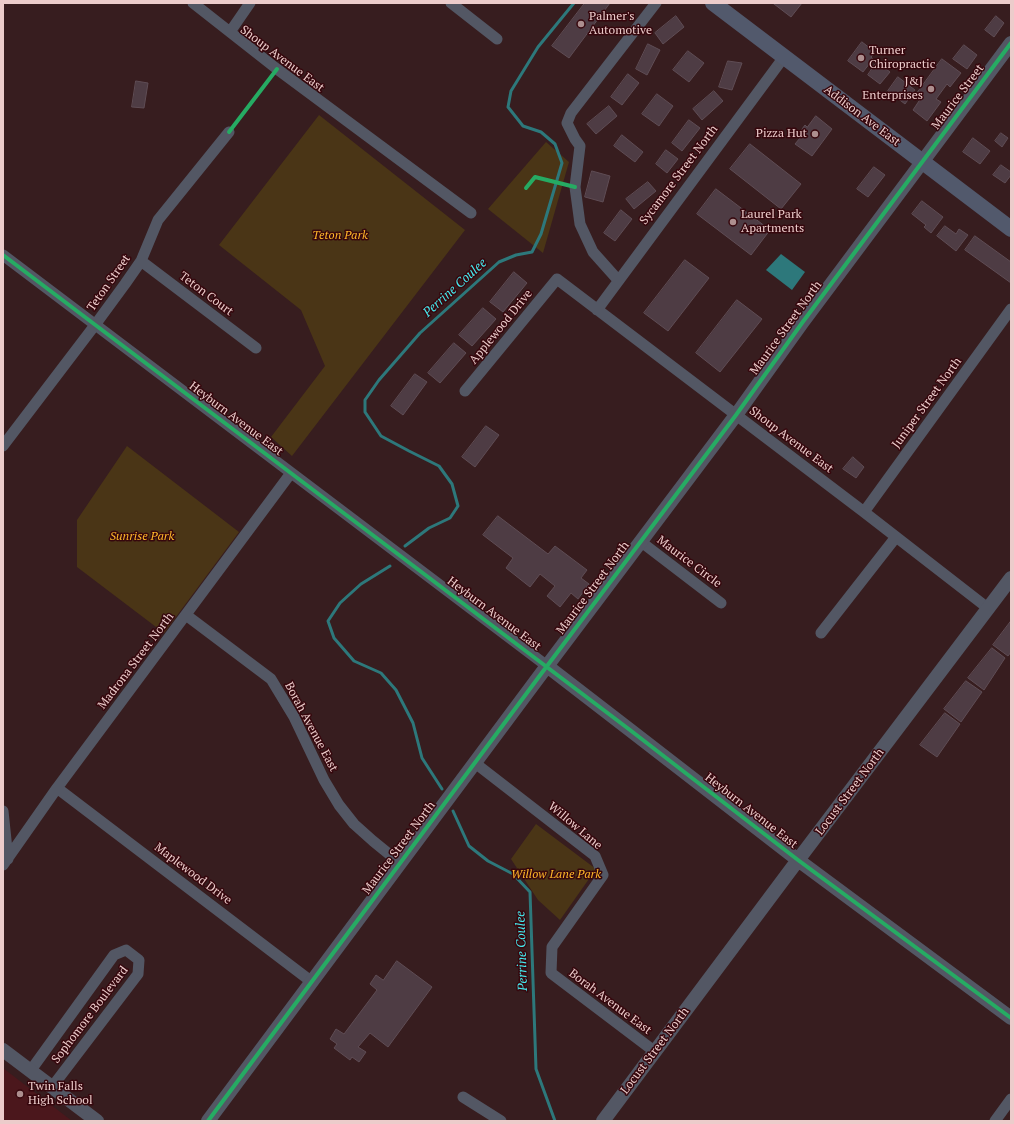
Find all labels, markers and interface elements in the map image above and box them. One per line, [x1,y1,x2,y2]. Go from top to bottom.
place label: Palmer's Automotive [589,10,652,38]
marker: Palmer's Automotive [576,19,586,29]
street label: Shoup Avenue East [237,23,327,95]
place label: Turner Chiropractic [869,44,935,72]
marker: Turner Chiropractic [856,53,866,63]
street label: Maurice Street [929,62,987,132]
place label: J&J Enterprises [862,75,923,103]
street label: Addison Ave East [821,83,903,149]
marker: J&J Enterprises [926,84,936,94]
street label: Sycamore Street North [637,122,721,228]
place label: Pizza Hut [756,127,807,141]
marker: Pizza Hut [810,129,820,139]
place label: Laurel Park Apartments [741,208,804,236]
marker: Laurel Park Apartments [728,217,738,227]
park label: Teton Park [312,229,368,243]
street label: Teton Street [84,252,134,314]
water label: Perrine Coulee [420,255,490,321]
street label: Teton Court [176,269,236,319]
street label: Maurice Street North [747,278,825,378]
street label: Applewood Drive [467,287,535,367]
street label: Juniper Street North [889,355,965,451]
street label: Heyburn Avenue East [186,379,286,459]
street label: Shoup Avenue East [746,404,836,476]
park label: Sunrise Park [110,530,174,544]
street label: Maurice Circle [654,533,724,591]
street label: Maurice Street North [553,539,633,637]
street label: Heyburn Avenue East [444,574,544,654]
street label: Madrona Street North [95,610,177,712]
street label: Borah Avenue East [281,680,341,774]
street label: Locust Street North [813,746,887,838]
street label: Heyburn Avenue East [702,770,800,852]
street label: Maurice Street North [359,799,439,897]
street label: Willow Lane [545,799,605,853]
street label: Maplewood Drive [152,840,234,908]
park label: Willow Lane Park [511,868,601,882]
water label: Perrine Coulee [513,911,531,991]
street label: Sophomore Boulevard [49,964,131,1066]
street label: Borah Avenue East [566,966,654,1038]
street label: Locust Street North [618,1005,692,1097]
place label: Twin Falls High School [28,1080,93,1108]
marker: Twin Falls High School [15,1089,25,1099]

